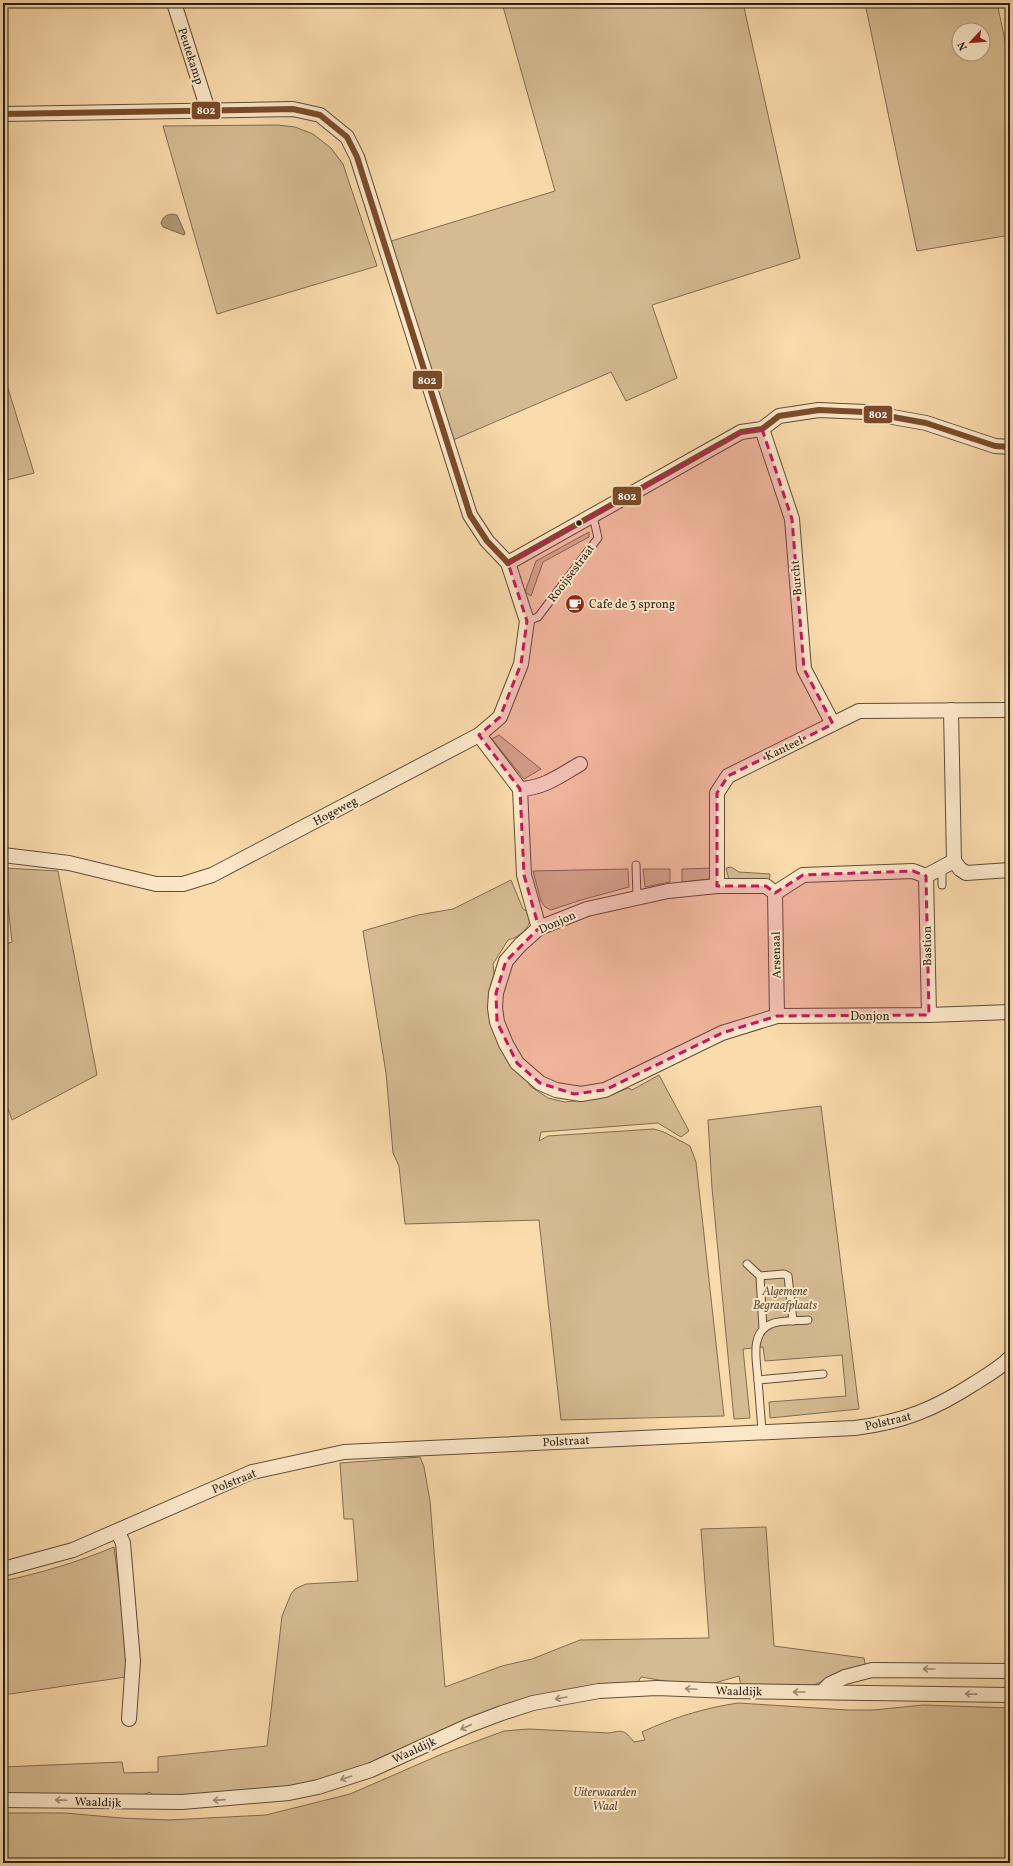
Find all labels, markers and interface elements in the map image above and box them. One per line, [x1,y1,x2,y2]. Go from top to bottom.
north arrow [951,22,991,62]
street label: Peutekamp [173,26,207,87]
text: N [955,39,972,53]
line badge: 802 [191,101,221,120]
text: 802 [197,104,216,119]
line badge: 802 [412,370,443,390]
text: 802 [418,374,437,389]
line badge: 802 [863,405,893,424]
text: 802 [869,408,888,423]
line badge: 802 [612,486,642,506]
text: 802 [618,490,637,505]
unlabelled marker [574,518,584,528]
street label: Rooijsestraat [545,541,599,606]
street label: Burcht [787,559,807,596]
cafe icon: Cafe de 3 sprong [564,593,586,615]
place label: Cafe de 3 sprong [589,597,675,613]
street label: Kanteel [763,733,806,765]
street label: Hogeweg [310,794,360,830]
street label: Donjon [536,908,579,938]
street label: Bastion [920,926,936,966]
street label: Arsenaal [769,931,785,979]
street label: Donjon [850,1009,890,1025]
park label: Algemene Begraafplaats [753,1284,818,1314]
street label: Polstraat [864,1409,913,1435]
street label: Polstraat [542,1433,590,1451]
street label: Polstraat [210,1466,259,1498]
one-way arrow [923,1665,936,1673]
street label: Waaldijk [715,1684,763,1700]
one-way arrow [685,1685,698,1693]
one-way arrow [793,1688,806,1696]
one-way arrow [965,1690,978,1698]
one-way arrow [555,1694,568,1702]
one-way arrow [460,1724,472,1731]
street label: Waaldijk [390,1734,439,1768]
one-way arrow [341,1775,353,1783]
park label: Uiterwaarden Waal [573,1785,637,1815]
street label: Waaldijk [74,1794,122,1812]
one-way arrow [213,1796,226,1803]
one-way arrow [55,1797,68,1804]

